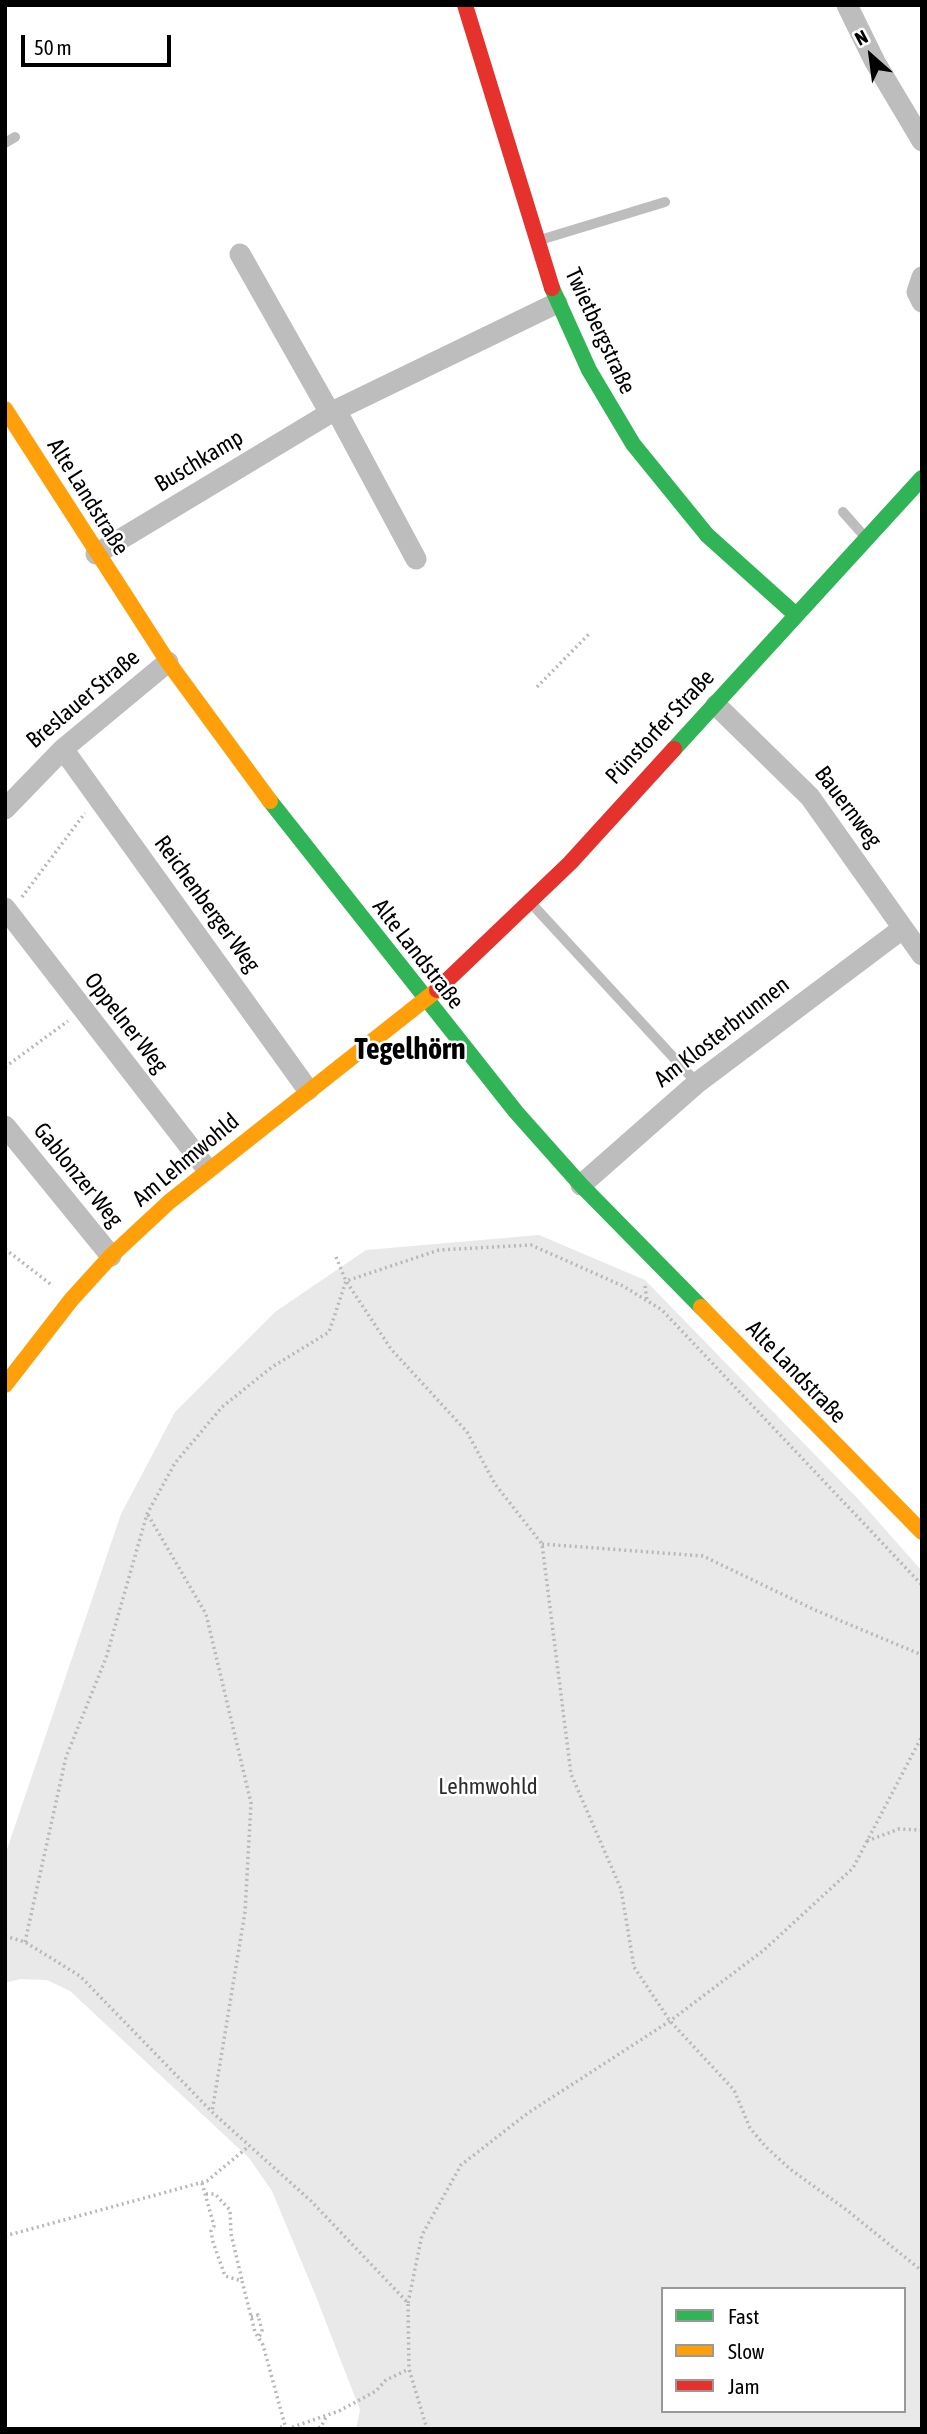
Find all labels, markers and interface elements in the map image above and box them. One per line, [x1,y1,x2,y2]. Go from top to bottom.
scale bar [24,21,175,65]
north arrow [836,21,906,91]
text: N [851,25,871,50]
text: 50 m [34,35,72,59]
street label: Twietbergstraße [559,264,641,398]
street label: Buschkamp [150,424,248,498]
street label: Alte Landstraße [41,434,135,560]
street label: Breslauer Straße [21,644,145,754]
street label: Pünstorfer Straße [600,664,720,790]
street label: Bauernweg [808,761,888,853]
street label: Reichenberger Weg [148,830,266,978]
street label: Alte Landstraße [366,893,470,1015]
street label: Oppelner Weg [78,967,174,1079]
street label: Am Klosterbrunnen [649,971,795,1093]
district label: Tegelhörn [355,1032,465,1068]
street label: Am Lehmwohld [127,1108,245,1212]
street label: Gablonzer Weg [28,1117,128,1233]
street label: Alte Landstraße [740,1315,852,1429]
park label: Lehmwohld [438,1773,538,1801]
legend [661,2287,906,2413]
text: Fast [728,2304,759,2328]
text: Slow [728,2339,764,2363]
text: Jam [728,2374,760,2398]

